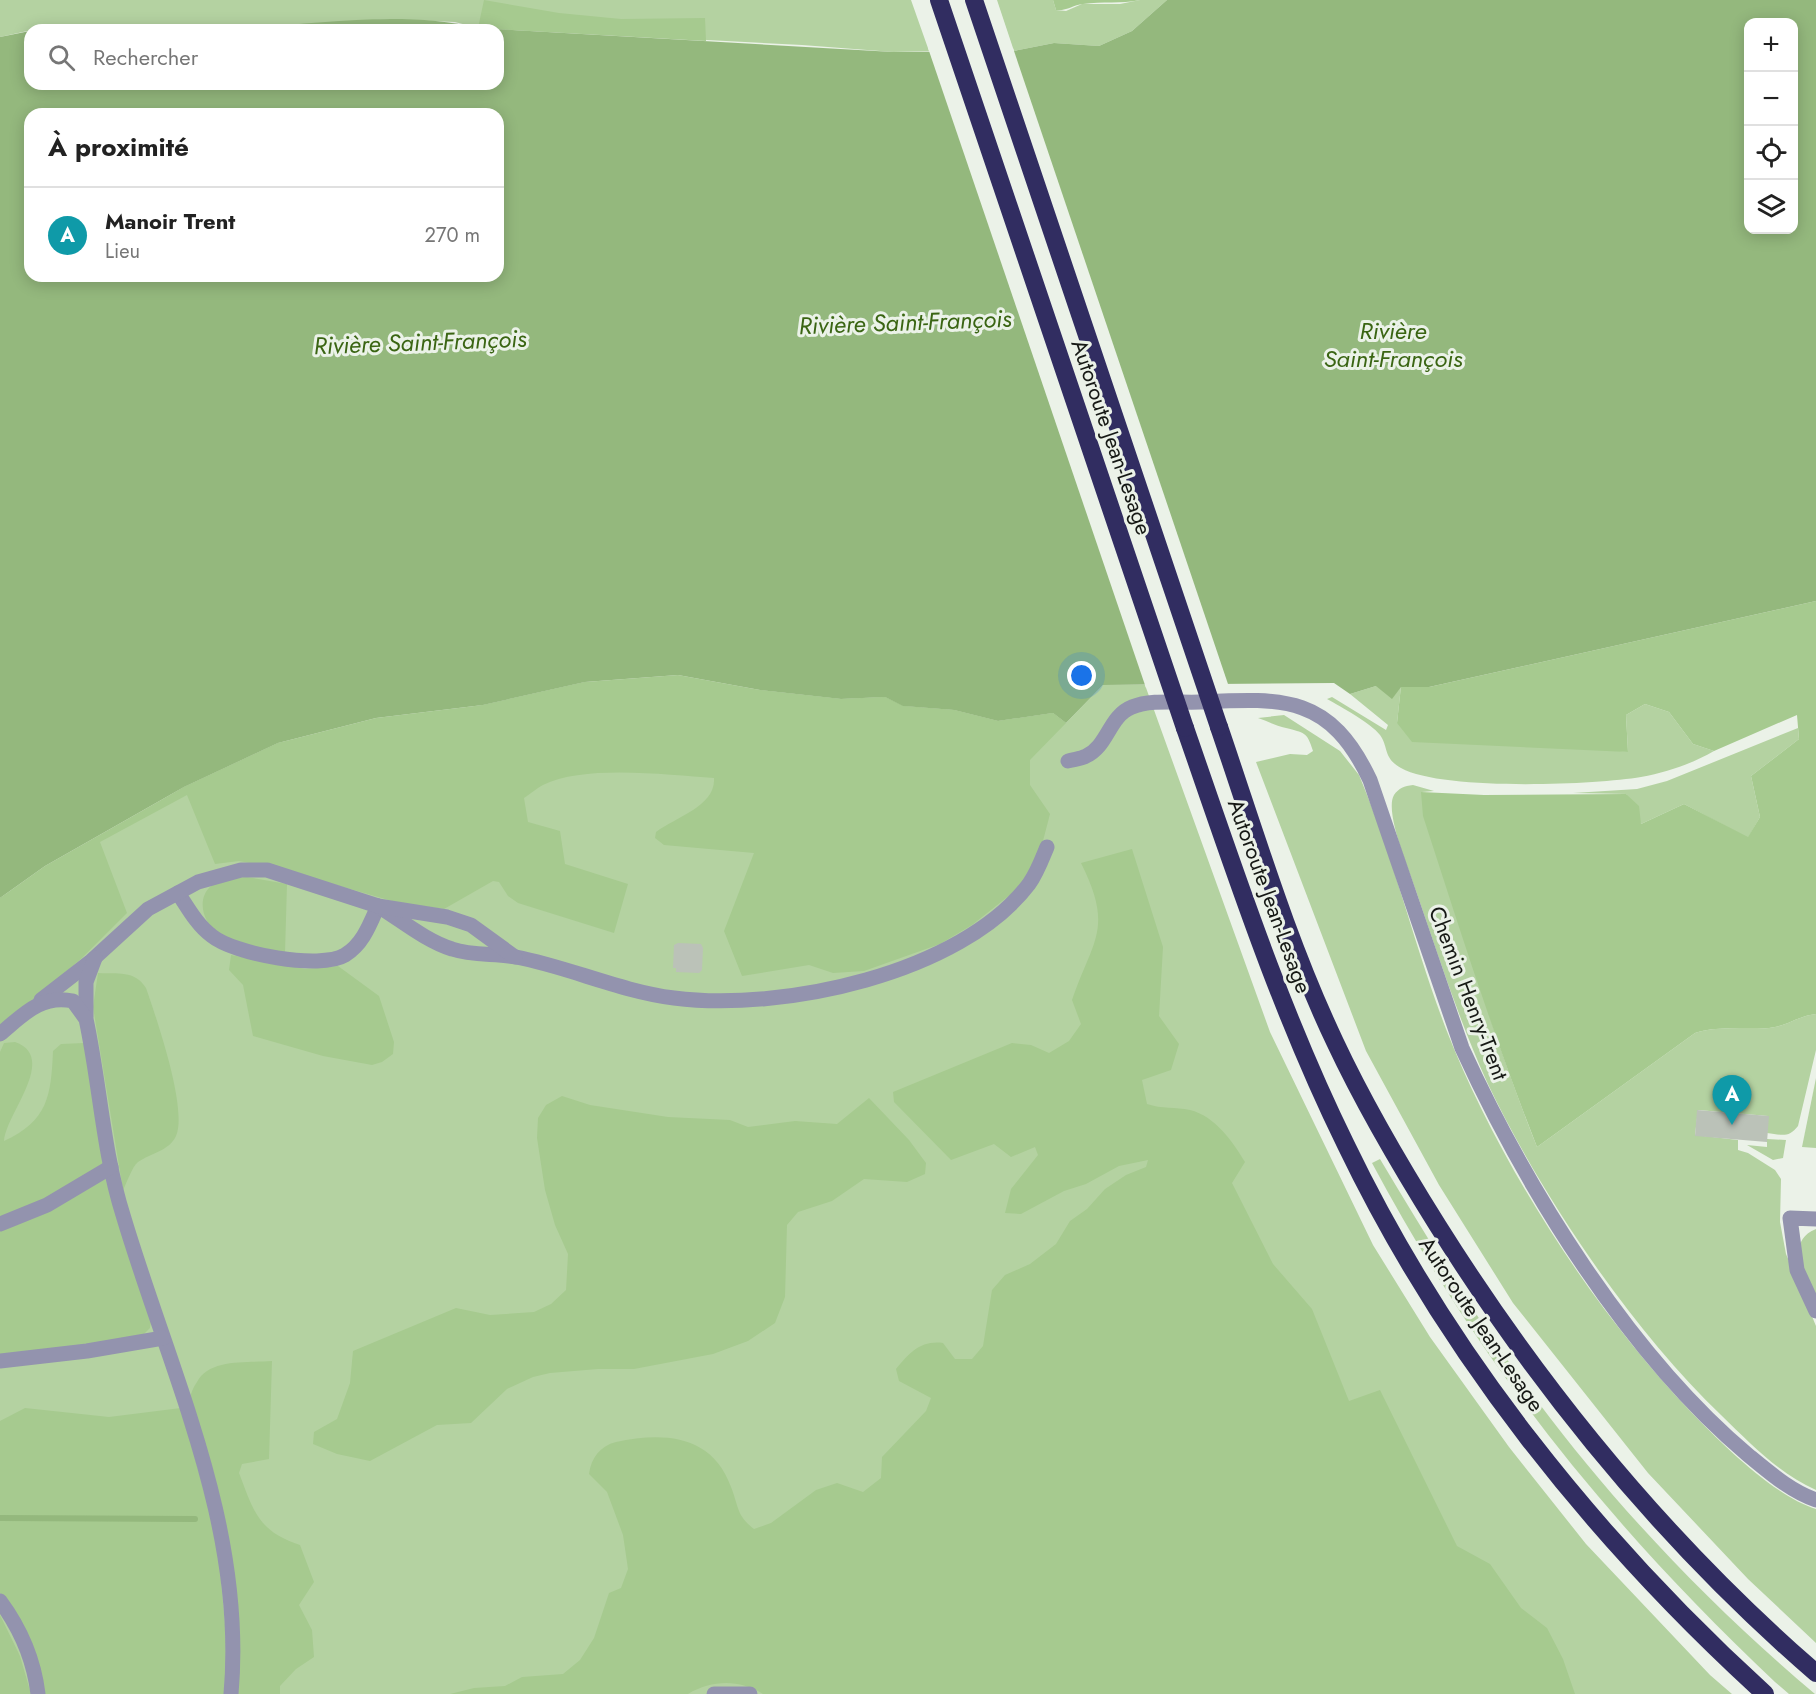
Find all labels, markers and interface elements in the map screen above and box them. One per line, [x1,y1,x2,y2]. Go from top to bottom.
map controls [1744,18,1798,234]
button: + [1744,18,1798,72]
search box [24,24,504,90]
icon: search [45,41,78,74]
text: Rechercher [93,41,198,73]
button: − [1744,72,1798,126]
button: locate [1744,126,1798,180]
text: À proximité [48,128,189,166]
button: layers [1744,180,1798,234]
text: Manoir Trent [105,205,235,237]
text: A [60,221,75,250]
text: 270 m [425,221,480,250]
text: Lieu [105,237,140,266]
water label: Rivière Saint-François [798,301,1013,343]
water label: Rivière Saint-François [1324,313,1463,376]
water label: Rivière Saint-François [313,321,528,363]
street label: Autoroute Jean-Lesage [1064,335,1160,539]
your location [1067,661,1096,690]
street label: Autoroute Jean-Lesage [1220,794,1320,998]
street label: Chemin Henry-Trent [1421,901,1517,1085]
pin: A [1712,1076,1752,1125]
street label: Autoroute Jean-Lesage [1411,1230,1553,1418]

